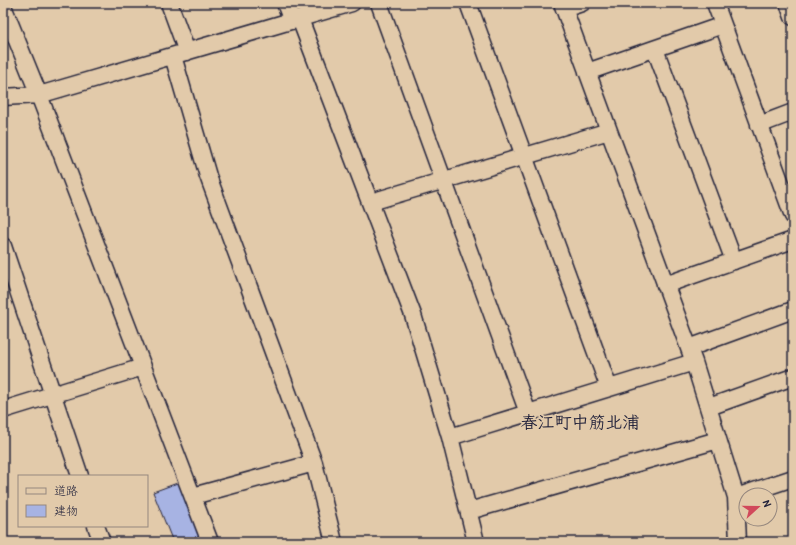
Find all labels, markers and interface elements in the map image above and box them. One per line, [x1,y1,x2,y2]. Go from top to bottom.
district label: 春江町中筋北浦 [521,410,640,433]
legend [18,475,148,527]
text: 道路 [54,482,78,499]
north arrow [738,487,778,527]
text: N [760,498,775,509]
text: 建物 [54,502,78,519]

